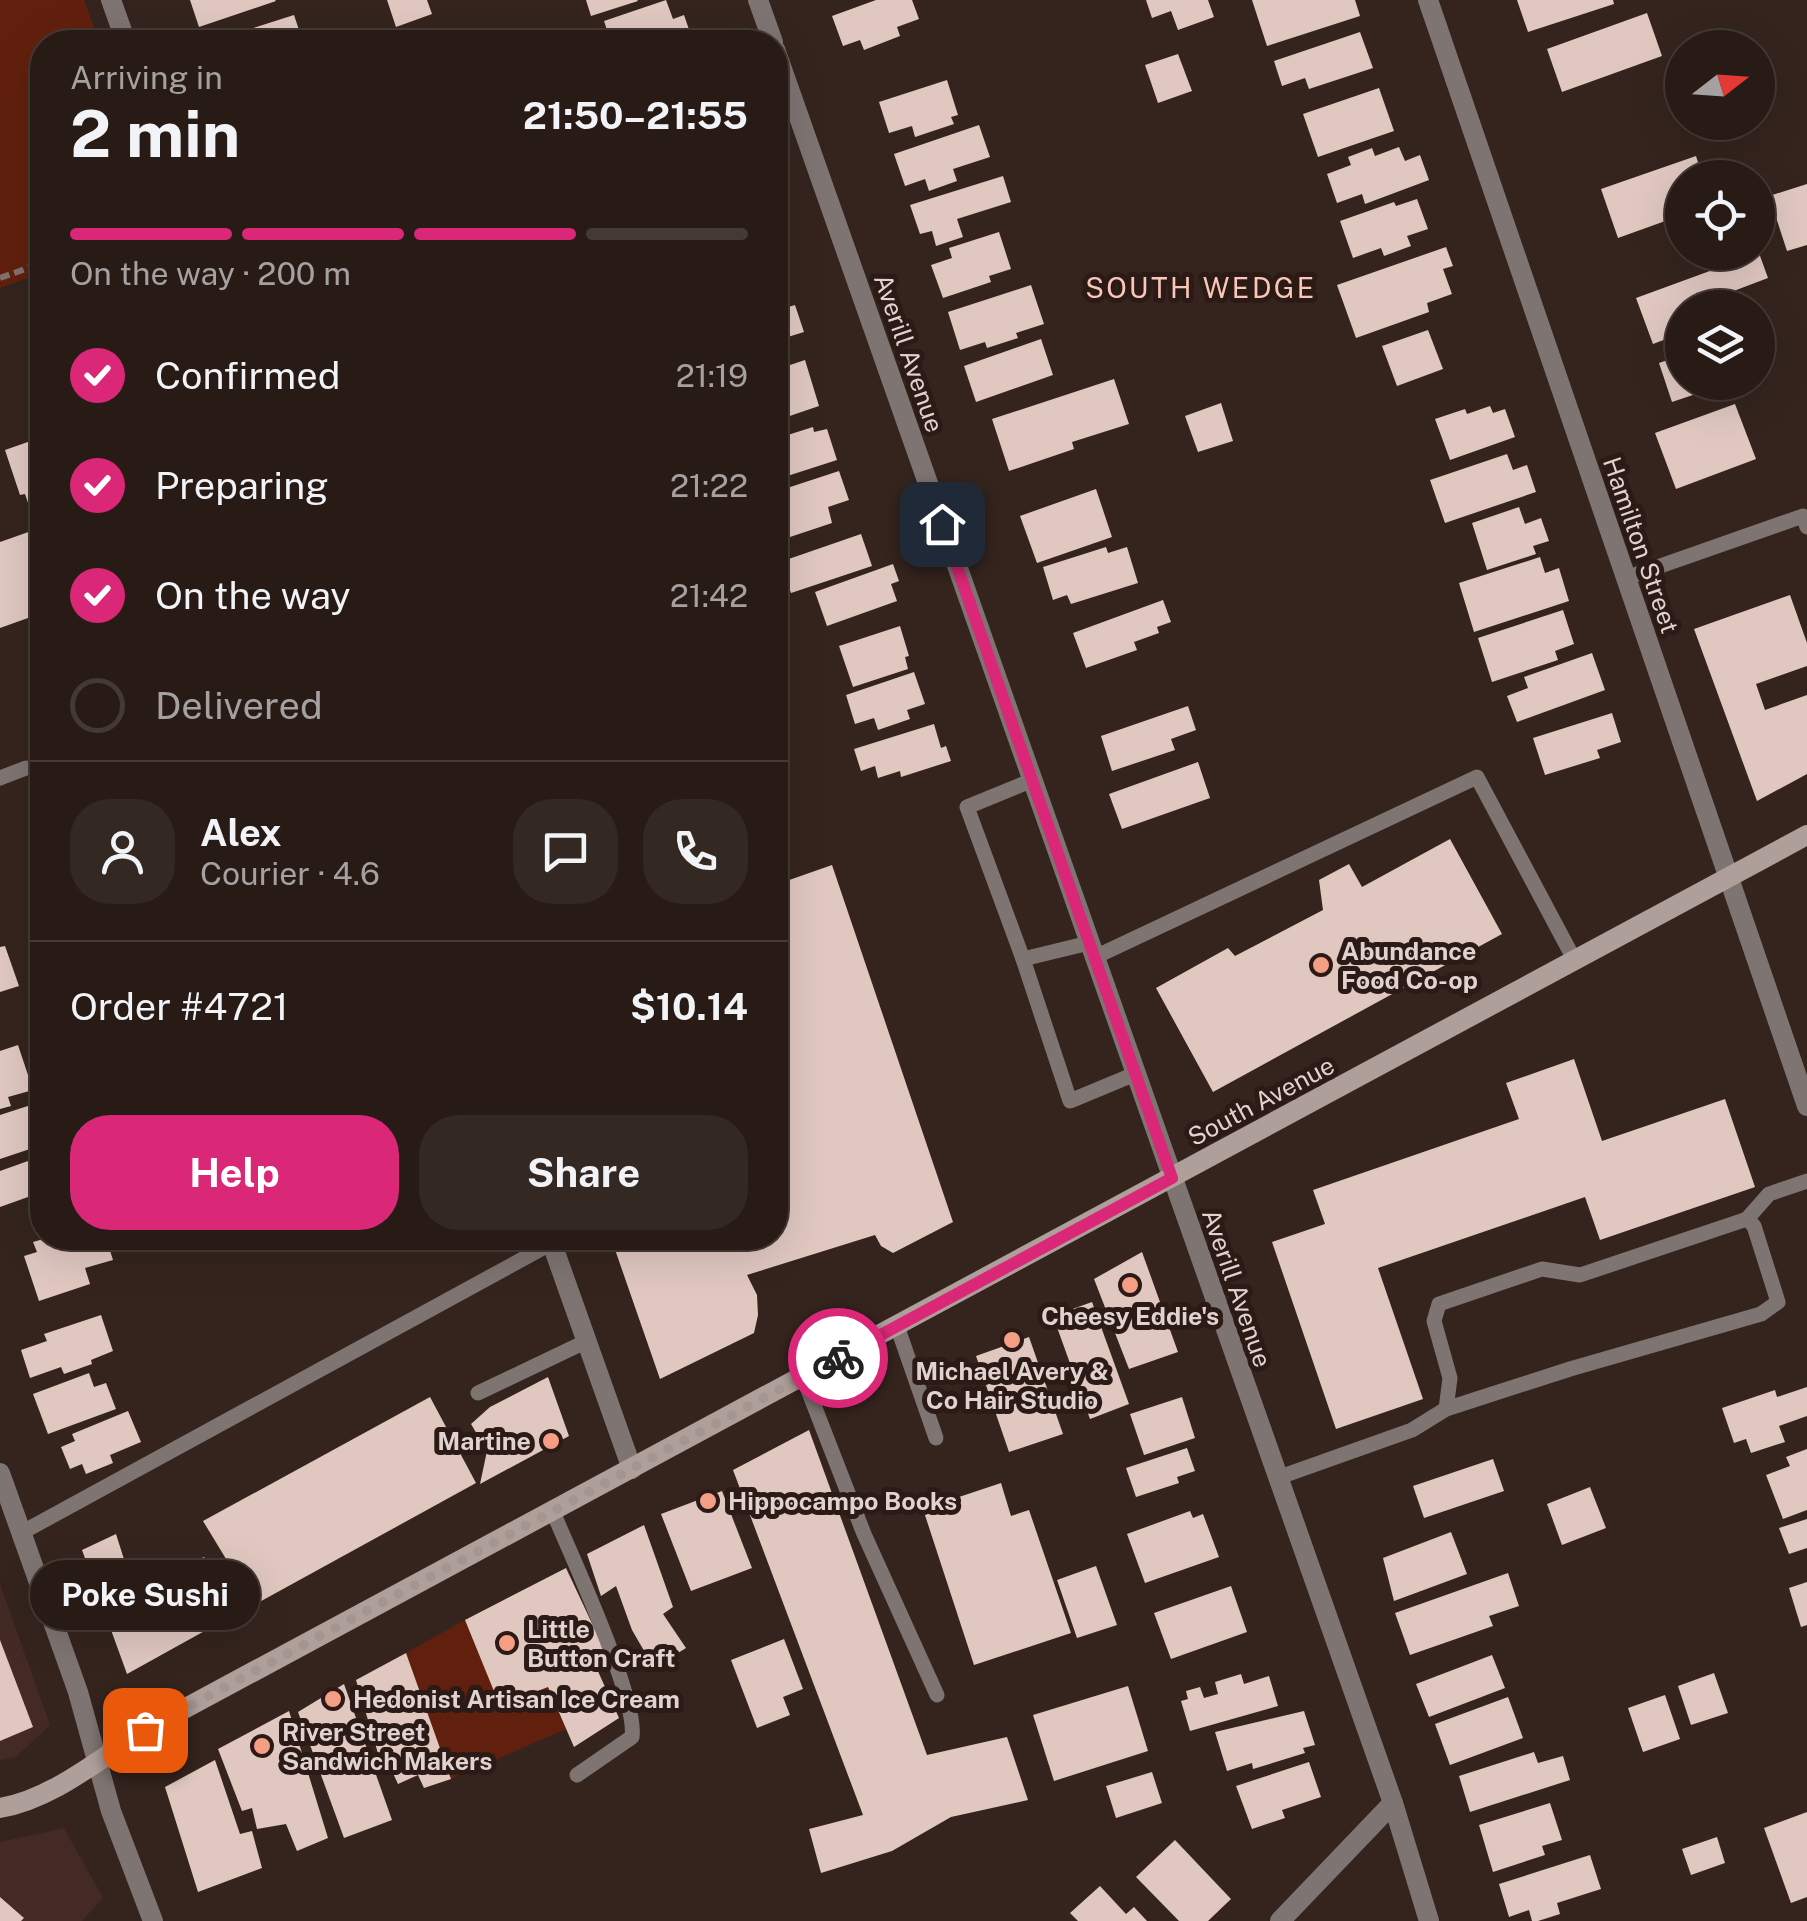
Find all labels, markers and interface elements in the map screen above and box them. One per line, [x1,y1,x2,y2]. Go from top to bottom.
north arrow [1665,30,1775,140]
map controls [1665,30,1775,400]
text: Arriving in [70,59,223,96]
text: 21:50–21:55 [523,93,748,138]
text: 2 min [70,95,240,172]
button: locate [1665,160,1775,270]
text: On the way · 200 m [70,255,351,292]
street label: Averill Avenue [868,270,950,436]
district label: SOUTH WEDGE [1085,271,1317,304]
button: layers [1665,290,1775,400]
icon: check [70,348,125,403]
text: Confirmed [155,353,340,398]
text: 21:19 [676,357,748,394]
street label: Hamilton Street [1597,453,1685,637]
icon: check [70,458,125,513]
text: Preparing [155,463,329,508]
text: 21:22 [670,467,748,504]
pin [900,482,985,567]
icon: home [915,497,970,552]
icon: check [70,568,125,623]
text: On the way [155,573,351,618]
text: 21:42 [670,577,748,614]
text: Delivered [155,683,323,728]
button: person [70,799,175,904]
button: chat [513,799,618,904]
button: phone [643,799,748,904]
text: Alex [200,810,282,855]
text: Courier · 4.6 [200,855,380,892]
place label: Abundance Food Co-op [1341,936,1478,995]
marker: Abundance Food Co-op [1310,954,1332,976]
text: Order #4721 [70,984,288,1029]
text: $10.14 [630,984,748,1029]
street label: South Avenue [1183,1050,1339,1152]
button: Help [70,1115,399,1230]
button: Share [419,1115,748,1230]
street label: Averill Avenue [1196,1205,1278,1371]
marker: Cheesy Eddie's [1119,1274,1141,1296]
place label: Cheesy Eddie's [1041,1301,1219,1331]
courier [788,1308,888,1408]
marker: Michael Avery & Co Hair Studio [1001,1329,1023,1351]
icon: bike [811,1331,866,1386]
place label: Michael Avery & Co Hair Studio [915,1356,1109,1415]
place label: Martine [437,1426,531,1456]
marker: Martine [540,1430,562,1452]
place label: Hippocampo Books [728,1486,957,1516]
marker: Hippocampo Books [697,1490,719,1512]
callout: Poke Sushi [30,1560,260,1630]
text: Poke Sushi [61,1576,229,1613]
place label: Little Button Craft [527,1614,675,1673]
marker: Little Button Craft [496,1632,518,1654]
place label: Hedonist Artisan Ice Cream [353,1684,680,1714]
pin [103,1688,188,1773]
marker: Hedonist Artisan Ice Cream [322,1688,344,1710]
icon: bag [118,1703,173,1758]
place label: River Street Sandwich Makers [282,1717,493,1776]
marker: River Street Sandwich Makers [251,1735,273,1757]

